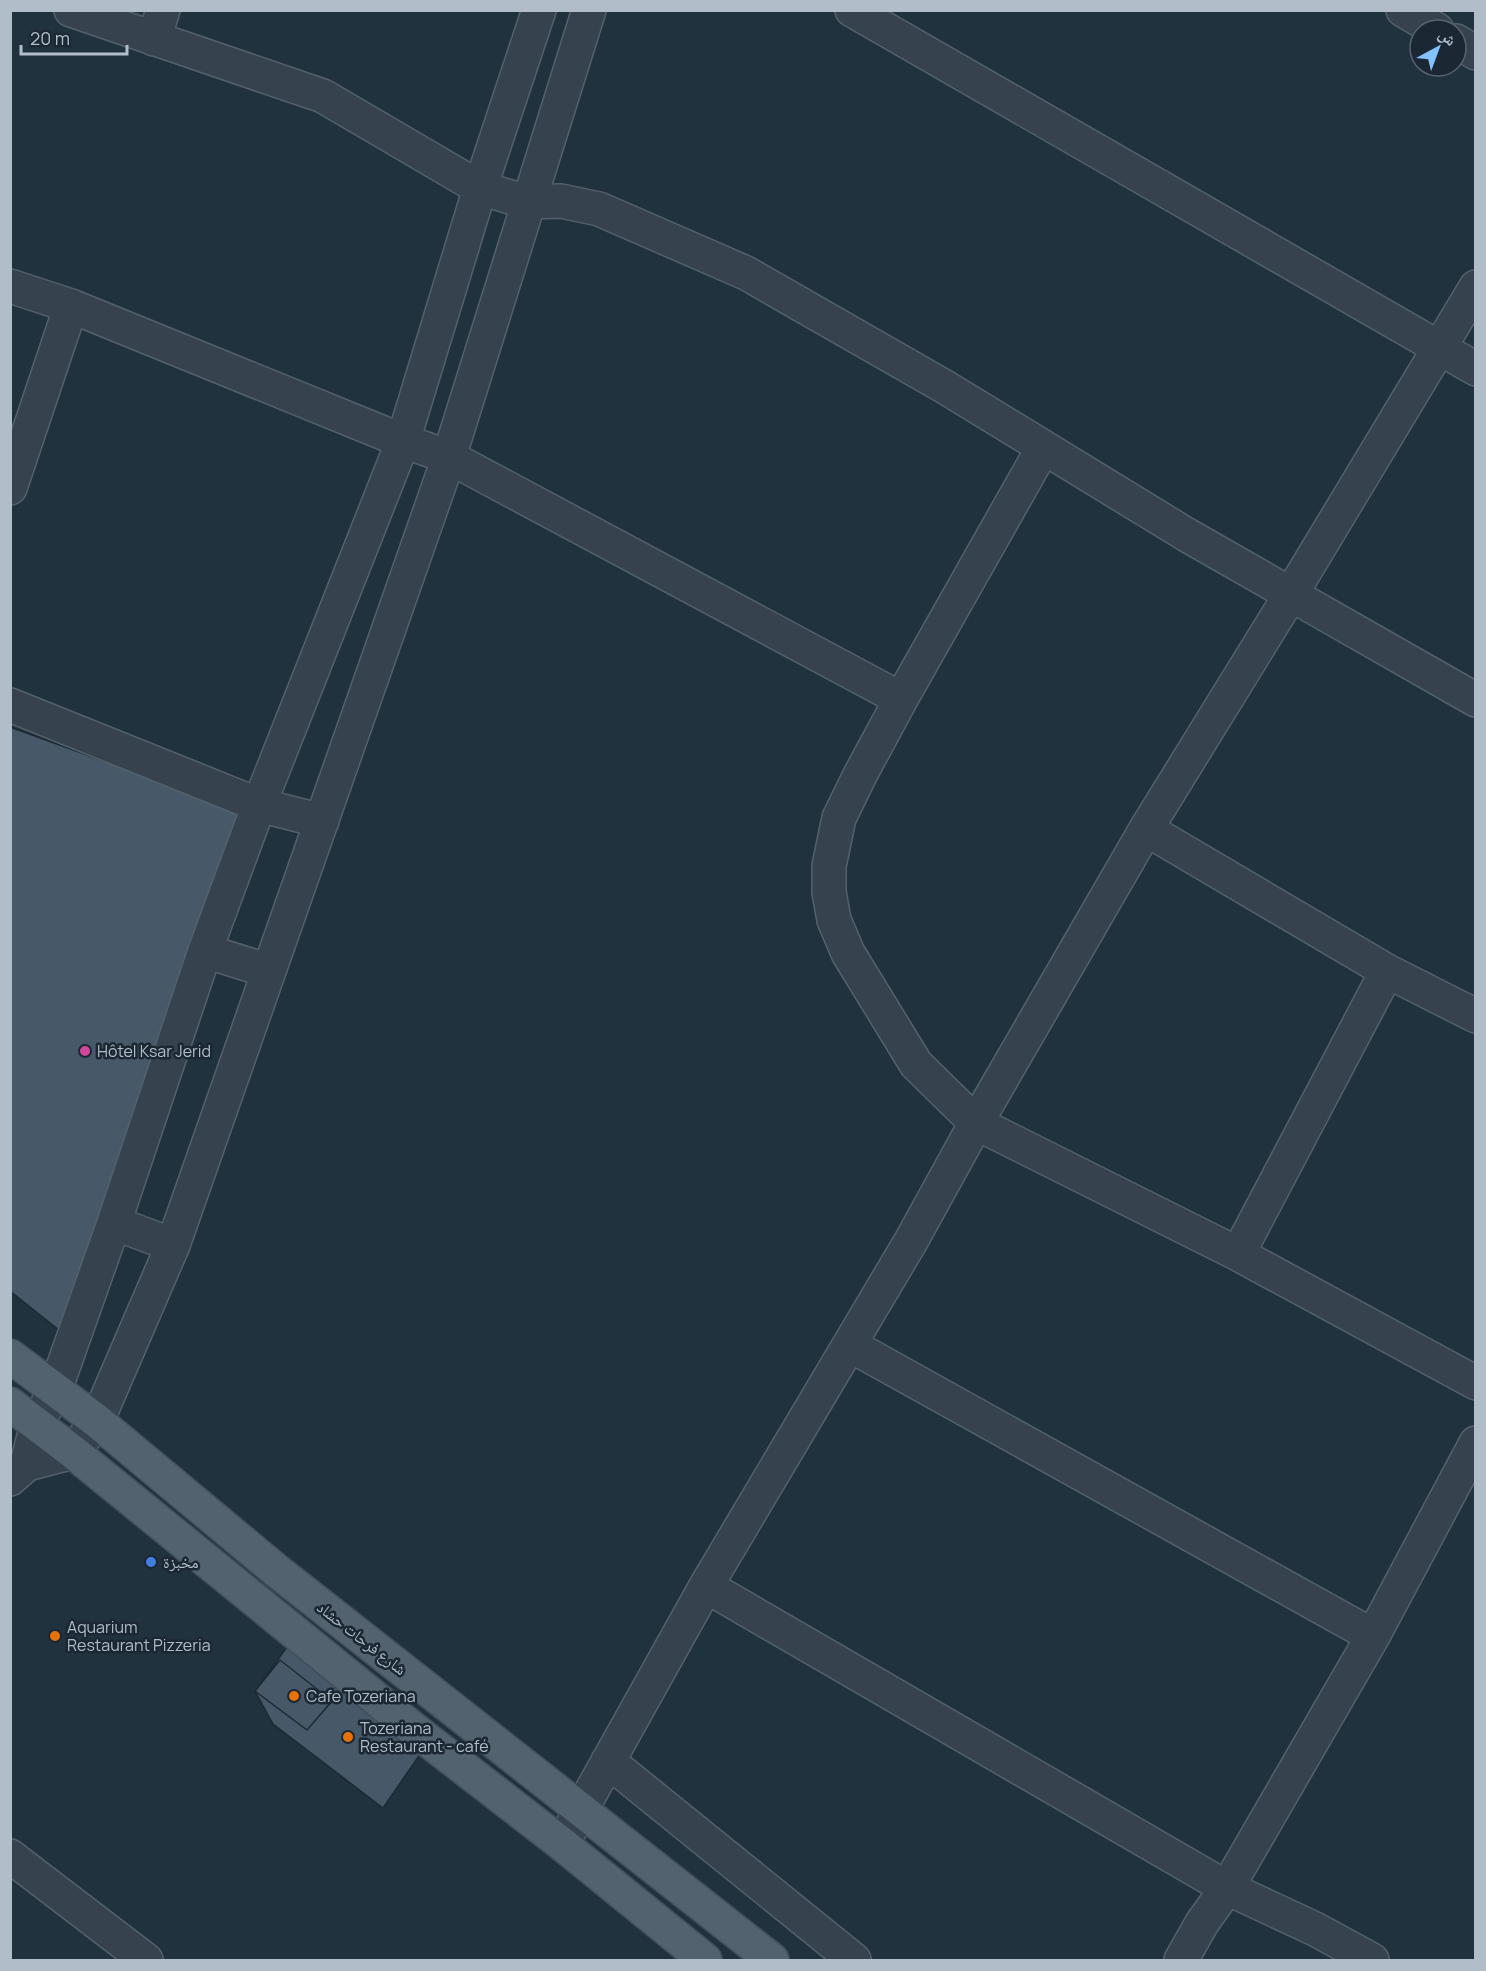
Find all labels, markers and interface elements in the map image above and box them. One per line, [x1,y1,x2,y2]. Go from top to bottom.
scale bar [21,18,128,56]
north arrow [1408,18,1468,78]
text: ش [1434,23,1461,51]
text: 20 m [30,26,70,50]
place label: Hôtel Ksar Jerid [97,1040,211,1062]
marker: Hôtel Ksar Jerid [78,1044,92,1058]
place label: مخبزة [163,1551,199,1573]
marker: مخبزة [144,1555,158,1569]
street label: شارع فرحات حشاد [313,1596,411,1680]
place label: Aquarium Restaurant Pizzeria [67,1616,211,1656]
marker: Aquarium Restaurant Pizzeria [48,1629,62,1643]
place label: Cafe Tozeriana [306,1685,416,1707]
marker: Cafe Tozeriana [287,1689,301,1703]
place label: Tozeriana Restaurant - café [360,1717,489,1757]
marker: Tozeriana Restaurant - café [341,1730,355,1744]

